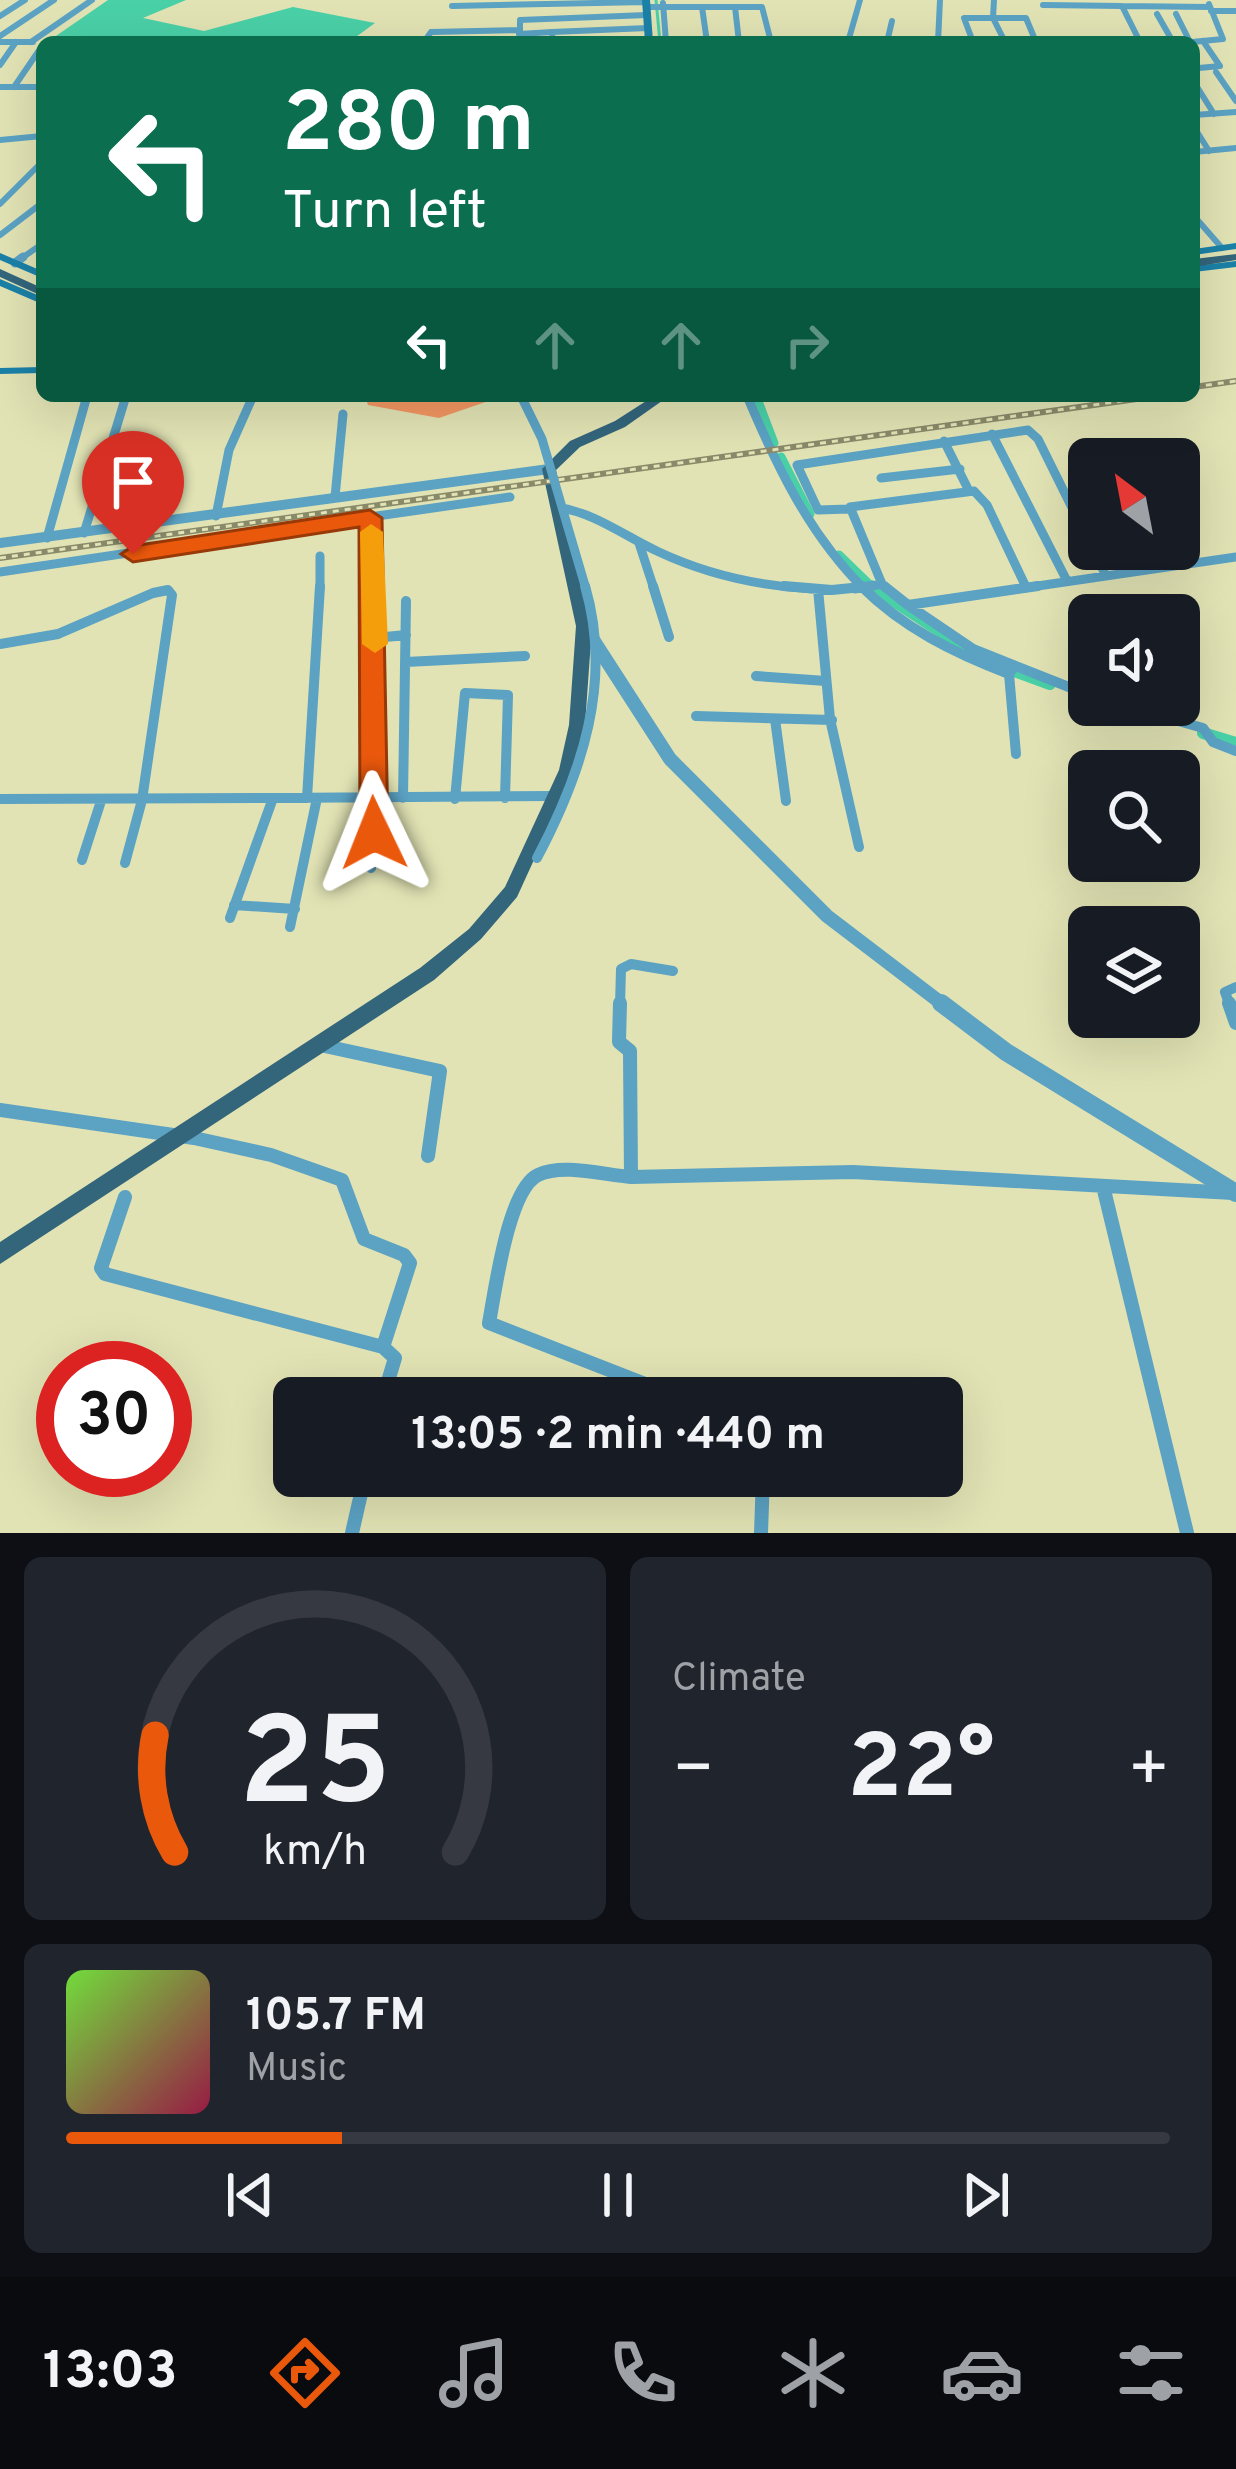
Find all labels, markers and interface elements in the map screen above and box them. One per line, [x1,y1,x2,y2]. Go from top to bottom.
text: 280 m [282,75,535,181]
icon: left [84,84,240,240]
text: Turn left [282,179,487,248]
icon: left [396,312,462,378]
icon: ahead [522,312,588,378]
icon: ahead [648,312,714,378]
icon: right [774,312,840,378]
pin [82,431,184,554]
north arrow [1068,438,1200,570]
map controls [1068,438,1200,1038]
icon: arrive [100,449,166,515]
button: sound [1068,594,1200,726]
button: search [1068,750,1200,882]
position arrow [311,770,437,896]
button: layers [1068,906,1200,1038]
speed limit sign: 30 [36,1341,192,1497]
text: 13:05 · 2 min · 440 m [411,1408,825,1465]
text: Climate [672,1656,806,1705]
text: 25 [239,1691,391,1849]
text: 22° [847,1716,995,1829]
text: − [672,1731,715,1814]
text: + [1127,1731,1170,1814]
text: km/h [263,1825,367,1879]
text: 105.7 FM [246,1989,426,2046]
text: Music [246,2046,347,2095]
icon: previous [217,2162,283,2228]
icon: pause [585,2162,651,2228]
icon: next [953,2162,1019,2228]
icon: directions [263,2331,347,2415]
icon: music [432,2331,516,2415]
icon: phone [601,2331,685,2415]
icon: climate [771,2331,855,2415]
icon: car [940,2331,1024,2415]
icon: filters [1109,2331,1193,2415]
text: 13:03 [43,2339,178,2408]

